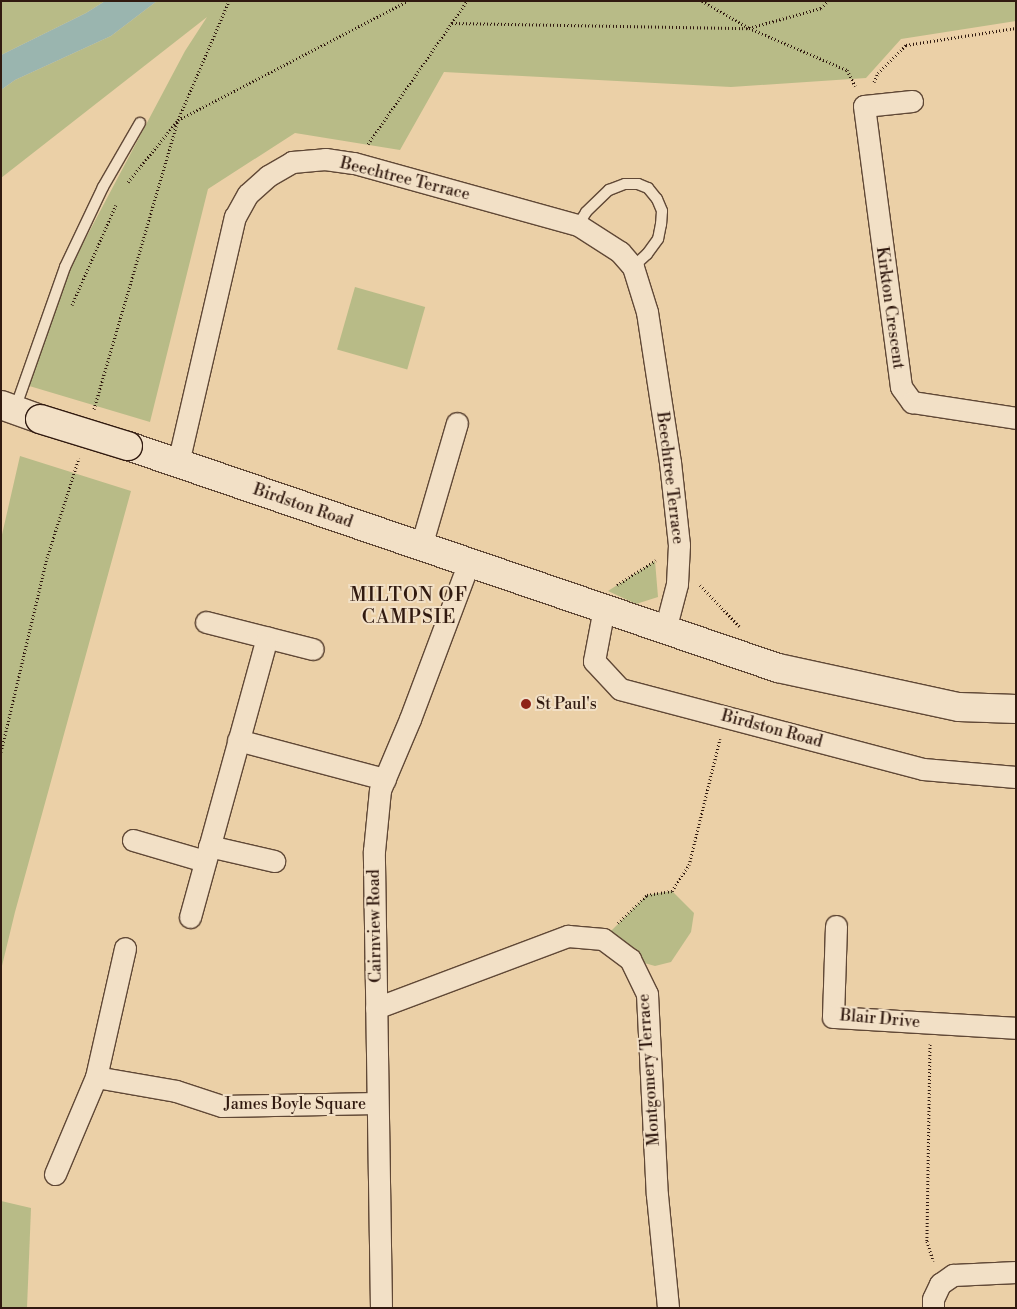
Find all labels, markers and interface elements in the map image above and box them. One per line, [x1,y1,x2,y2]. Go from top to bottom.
street label: Beechtree Terrace [338,154,472,204]
street label: Kirkton Crescent [872,245,908,371]
street label: Beechtree Terrace [652,411,688,545]
street label: Birdston Road [251,480,355,532]
district label: MILTON OF CAMPSIE [349,585,469,629]
place label: St Paul's [536,694,597,714]
marker: St Paul's [520,698,532,710]
street label: Birdston Road [719,706,825,752]
street label: Cairnview Road [364,869,386,983]
street label: Montgomery Terrace [634,993,664,1147]
street label: Blair Drive [839,1006,921,1032]
street label: James Boyle Square [224,1094,366,1114]

